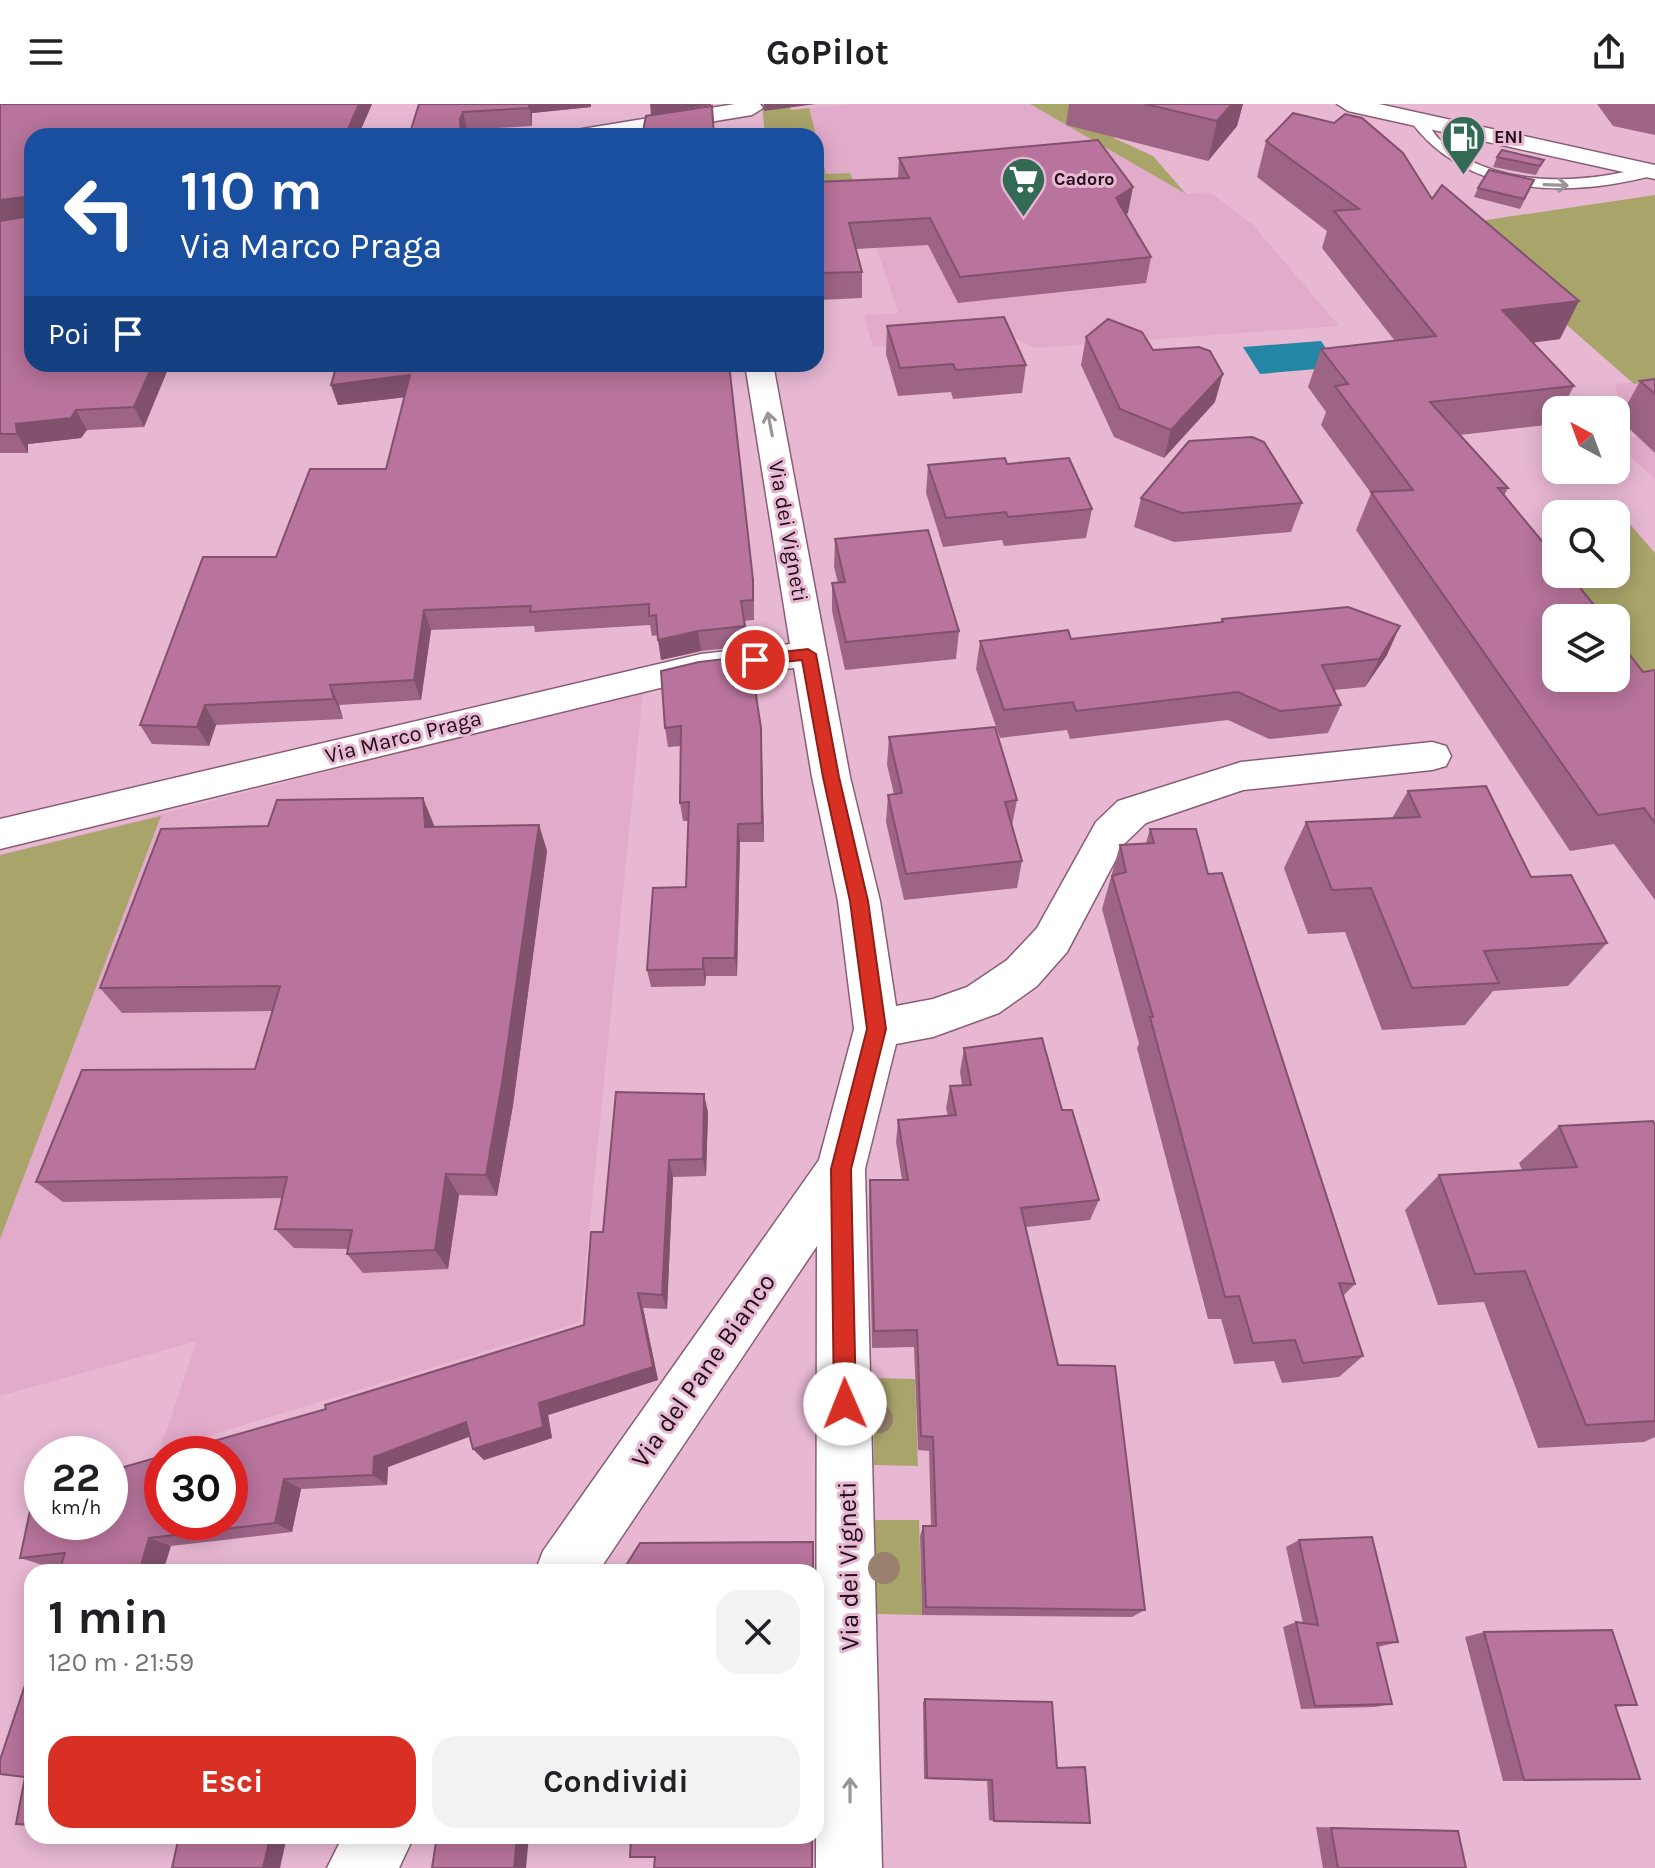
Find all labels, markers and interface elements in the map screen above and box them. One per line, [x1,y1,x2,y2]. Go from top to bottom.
icon: menu [24,30,68,74]
icon: share [1587,30,1631,74]
text: GoPilot [766,31,889,73]
fuel station icon: ENI [1439,113,1487,176]
place label: ENI [1494,126,1523,148]
supermarket icon: Cadoro [999,155,1047,218]
text: 110 m [180,158,323,223]
icon: left [48,160,152,264]
place label: Cadoro [1054,168,1114,190]
one-way arrow [1542,177,1569,192]
text: Via Marco Praga [180,225,442,267]
icon: arrive [106,312,150,356]
text: Poi [48,316,90,352]
north arrow [1542,396,1630,484]
map controls [1542,396,1630,692]
one-way arrow [762,412,777,437]
street label: Via dei Vigneti [763,458,813,604]
button: search [1542,500,1630,588]
button: layers [1542,604,1630,692]
pin [721,626,789,694]
icon: arrive [733,638,777,682]
street label: Via Marco Praga [322,705,484,769]
street label: Via del Pane Bianco [625,1267,782,1474]
position arrow [803,1362,887,1446]
speed limit sign: 30 [144,1436,248,1540]
text: 22 [52,1454,100,1501]
street label: Via dei Vigneti [832,1481,865,1651]
text: km/h [51,1496,101,1519]
text: 1 min [48,1589,168,1645]
button: close [716,1590,800,1674]
text: 120 m · 21:59 [48,1647,194,1678]
button: Esci [48,1736,416,1828]
button: Condividi [432,1736,800,1828]
one-way arrow [842,1777,858,1804]

